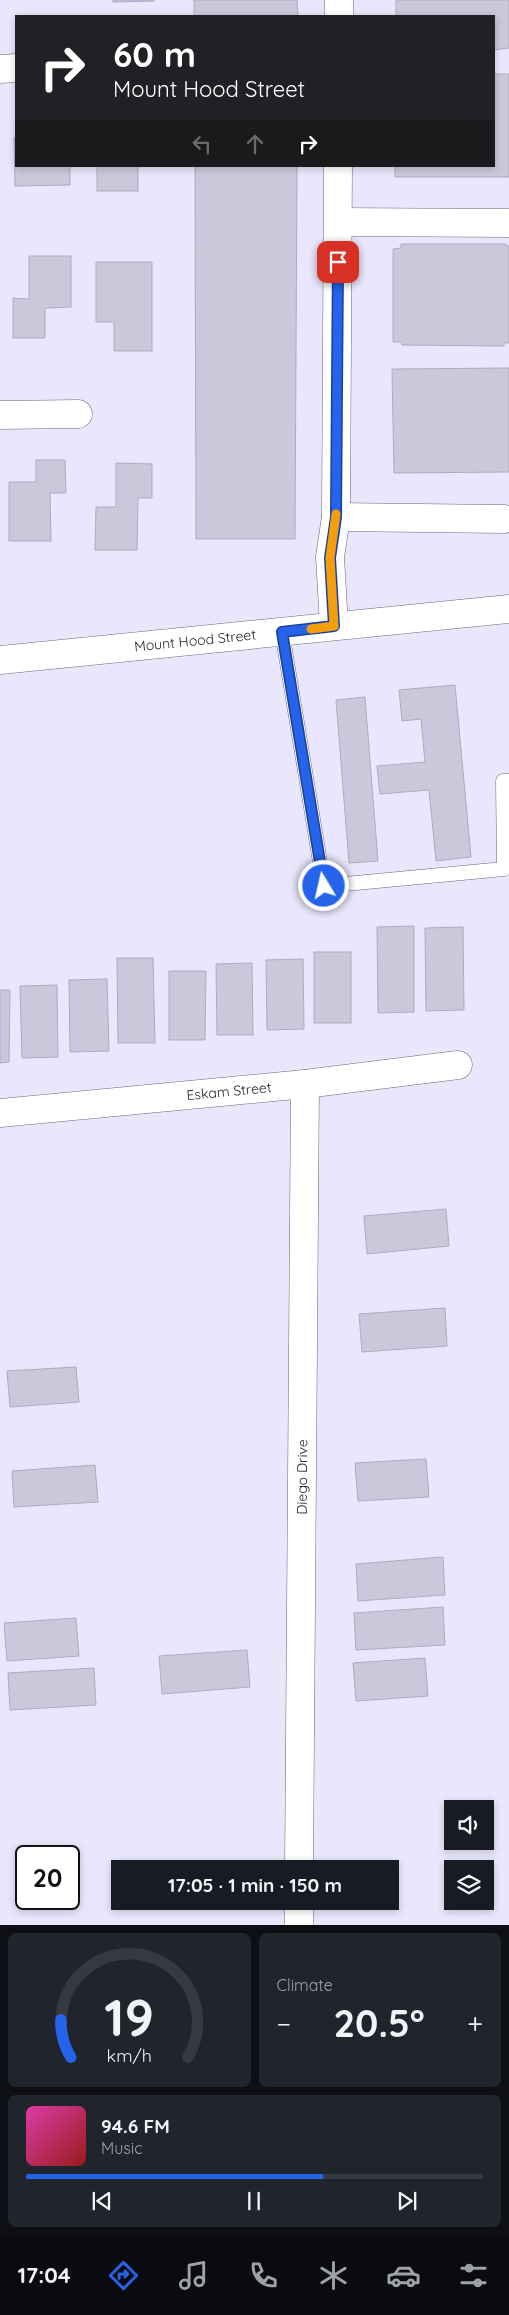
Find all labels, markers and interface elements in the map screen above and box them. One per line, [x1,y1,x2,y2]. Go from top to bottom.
text: 60 m [113,32,196,76]
icon: right [30,35,95,100]
text: Mount Hood Street [113,75,305,103]
icon: left [188,130,216,158]
icon: ahead [241,130,269,158]
icon: right [294,130,322,158]
pin [317,241,359,283]
icon: arrive [324,248,352,276]
street label: Mount Hood Street [133,625,257,656]
position arrow [297,859,349,911]
street label: Eskam Street [186,1078,273,1104]
street label: Diego Drive [293,1439,311,1515]
map controls [444,1800,494,1910]
button: sound [444,1800,494,1850]
speed limit sign: 20 [15,1845,80,1910]
button: layers [444,1860,494,1910]
text: 17:05 · 1 min · 150 m [168,1873,342,1897]
text: Climate [277,1975,333,1995]
text: 19 [104,1984,154,2049]
text: 20.5° [334,1999,425,2047]
text: − [277,2006,291,2041]
text: + [467,2006,483,2041]
text: km/h [107,2044,152,2066]
text: 94.6 FM [101,2114,170,2138]
text: Music [101,2138,143,2158]
icon: previous [88,2187,116,2215]
icon: pause [240,2187,268,2215]
icon: next [393,2187,421,2215]
icon: directions [106,2258,141,2293]
icon: music [176,2258,211,2293]
icon: phone [246,2258,281,2293]
icon: climate [316,2258,351,2293]
icon: car [386,2258,421,2293]
icon: filters [456,2258,491,2293]
text: 17:04 [18,2261,71,2289]

